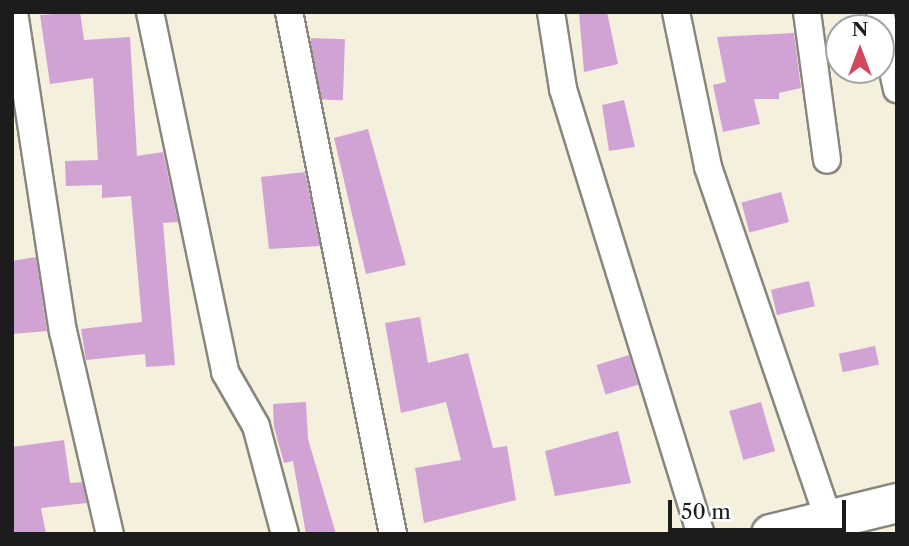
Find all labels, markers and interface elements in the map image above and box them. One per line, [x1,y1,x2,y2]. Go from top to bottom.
north arrow [825,14,895,84]
text: N [852,18,868,41]
scale bar [671,486,850,530]
text: 50 m [681,499,731,524]

